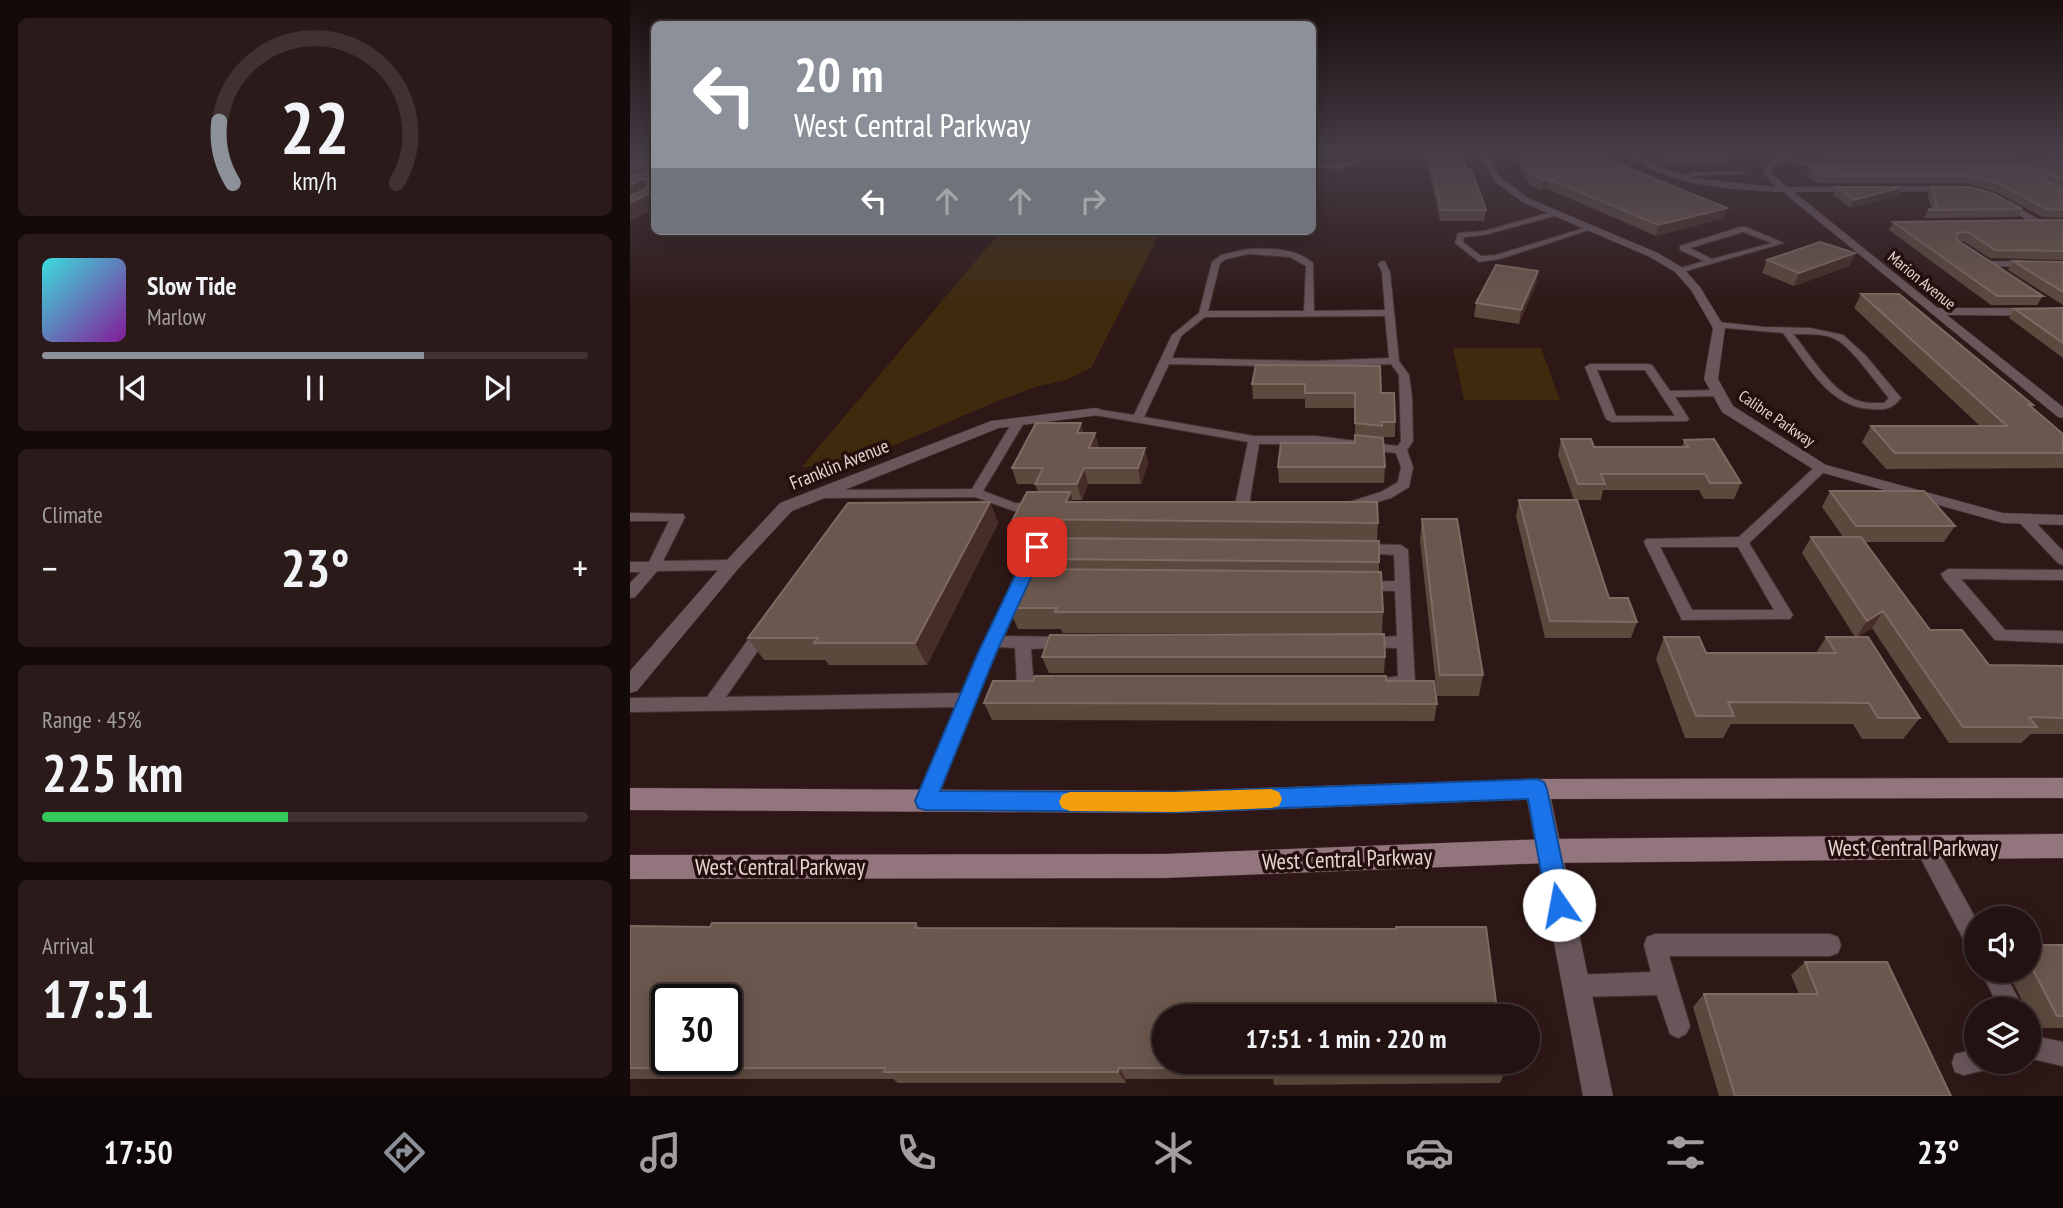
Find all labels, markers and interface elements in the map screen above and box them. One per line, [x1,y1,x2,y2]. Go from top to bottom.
text: 20 m [794,42,883,106]
icon: left [679,49,770,140]
text: 22 [280,79,350,173]
text: West Central Parkway [794,104,1031,146]
text: km/h [293,165,337,197]
icon: left [855,182,893,220]
icon: ahead [928,182,966,220]
icon: ahead [1001,182,1039,220]
icon: right [1074,182,1112,220]
street label: Marion Avenue [1884,246,1960,314]
text: Slow Tide [147,269,237,302]
text: Marlow [147,302,206,331]
icon: previous [114,369,152,407]
icon: pause [296,369,334,407]
icon: next [478,369,516,407]
street label: Calibre Parkway [1735,385,1819,451]
street label: Franklin Avenue [786,433,892,495]
text: Climate [42,500,103,529]
pin [1007,517,1067,577]
icon: arrive [1018,528,1056,566]
text: 23° [281,534,349,601]
text: − [42,543,58,592]
text: + [572,543,588,592]
text: Range · 45% [42,705,142,734]
text: 225 km [42,739,183,806]
street label: West Central Parkway [1828,833,1998,862]
street label: West Central Parkway [1261,841,1433,876]
street label: West Central Parkway [695,852,865,881]
position arrow [1522,868,1596,942]
map controls [1964,906,2041,1074]
button: sound [1964,906,2041,983]
text: Arrival [42,931,94,960]
text: 17:51 [42,965,154,1032]
speed limit sign: 30 [651,984,742,1075]
button: layers [1964,997,2041,1074]
text: 17:51 · 1 min · 220 m [1246,1022,1446,1055]
icon: directions [380,1128,429,1177]
icon: music [636,1128,685,1177]
icon: phone [892,1128,941,1177]
icon: climate [1149,1128,1198,1177]
icon: car [1405,1128,1454,1177]
icon: filters [1661,1128,1710,1177]
text: 17:50 [104,1131,173,1173]
text: 23° [1917,1131,1959,1173]

